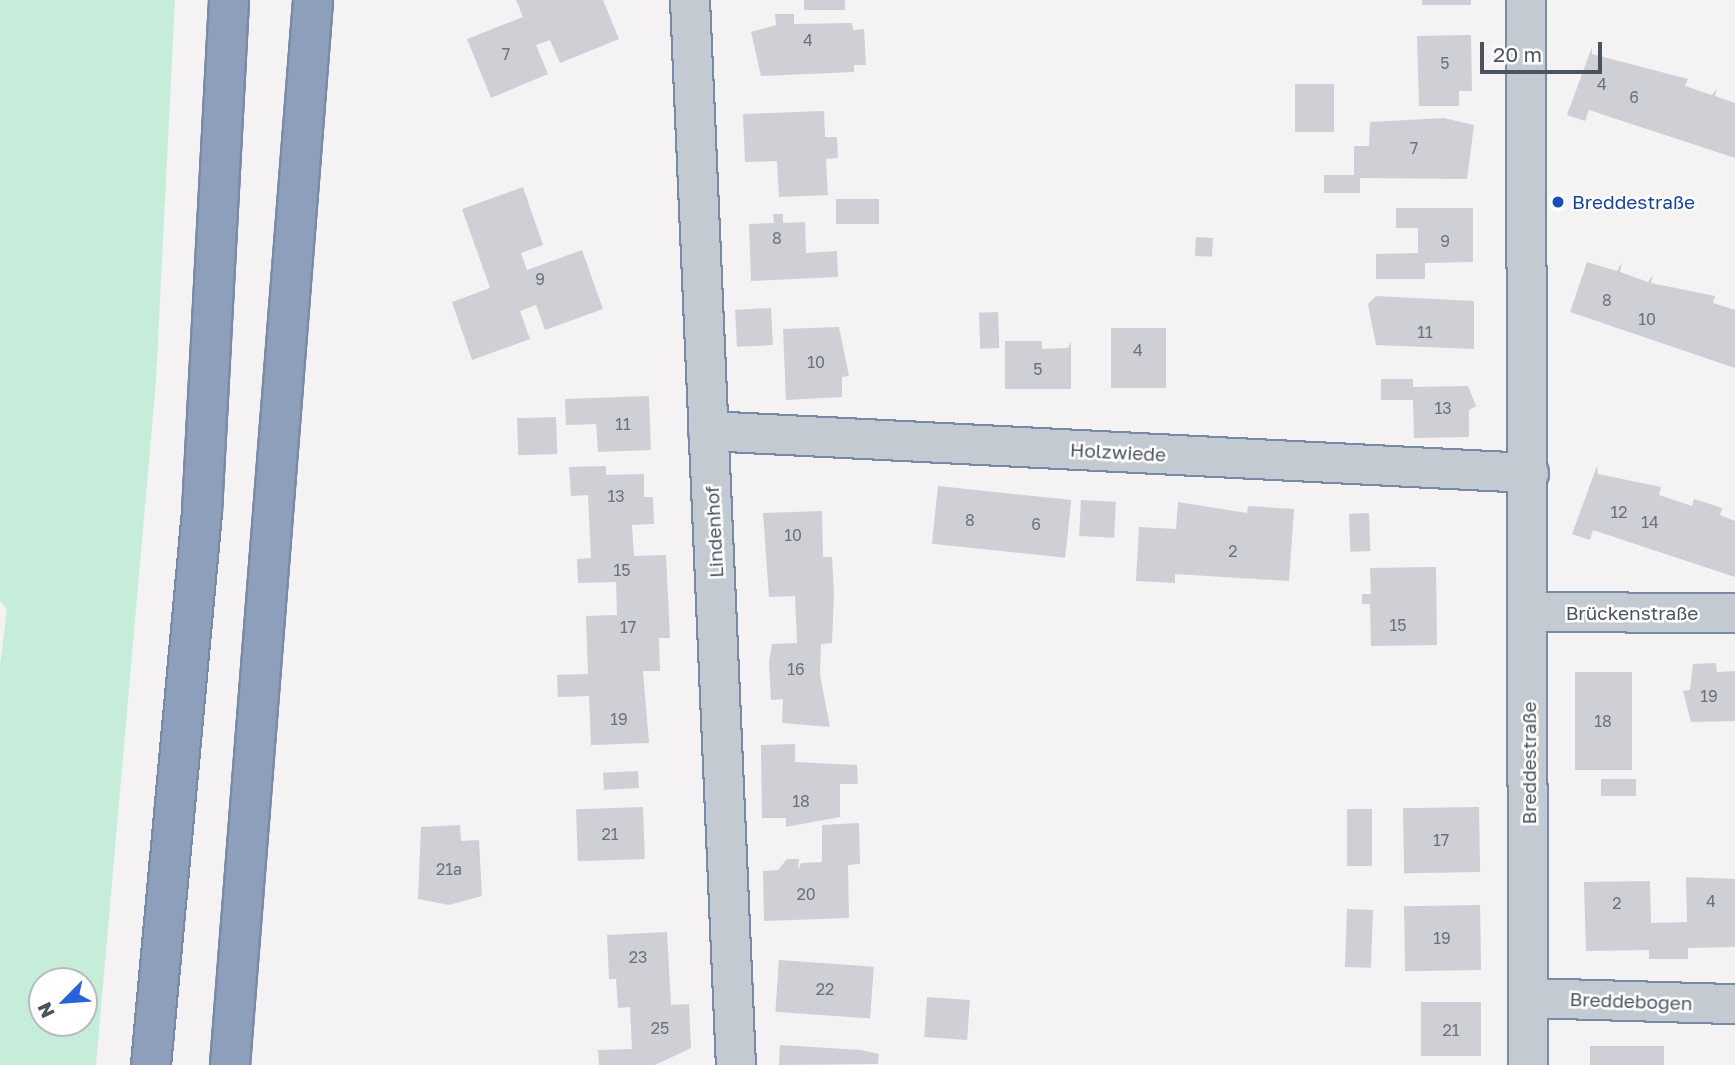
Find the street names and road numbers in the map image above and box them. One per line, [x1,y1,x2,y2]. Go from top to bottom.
street label: Holzwiede [1069,438,1167,466]
street label: Lindenhof [700,486,728,578]
street label: Brückenstraße [1566,602,1698,624]
street label: Breddestraße [1518,701,1540,825]
street label: Breddebogen [1569,987,1693,1015]

